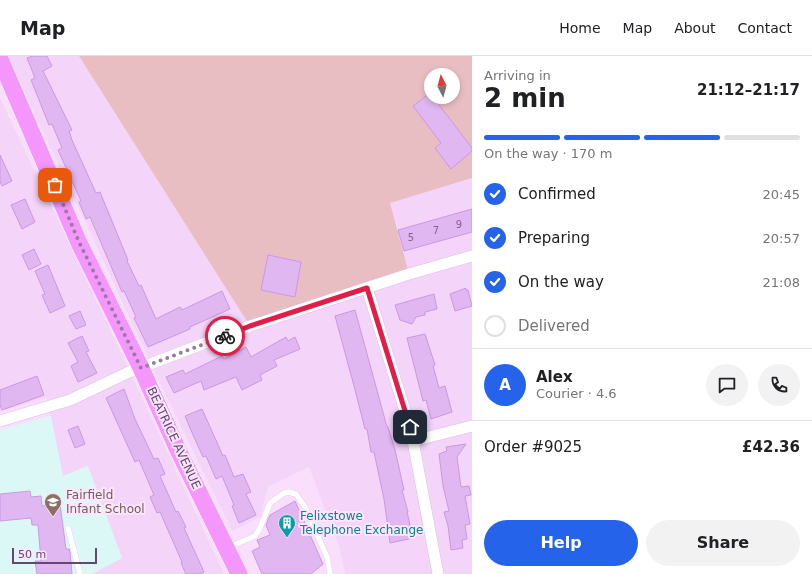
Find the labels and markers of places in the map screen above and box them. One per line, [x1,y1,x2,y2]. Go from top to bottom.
pin [38,168,72,202]
pin [393,410,427,444]
place label: Fairfield Infant School [66,488,145,516]
school or university icon: Fairfield Infant School [43,492,63,517]
place label: Felixstowe Telephone Exchange [299,509,423,537]
building icon: Felixstowe Telephone Exchange [277,513,297,538]

